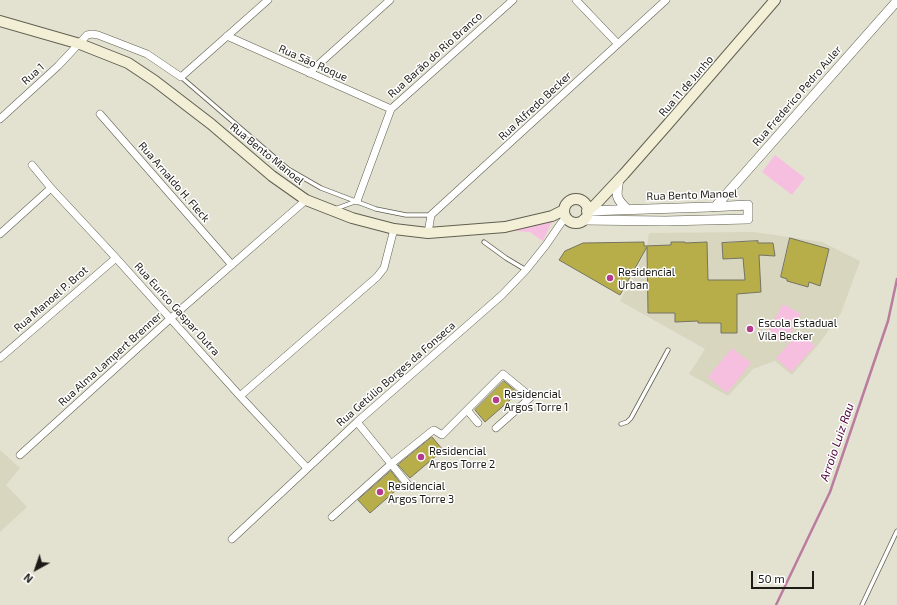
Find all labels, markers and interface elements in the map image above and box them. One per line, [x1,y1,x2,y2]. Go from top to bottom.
street label: Rua Barão do Rio Branco [385,9,485,101]
street label: Rua São Roque [277,42,349,84]
street label: Rua Frederico Pedro Auler [750,43,844,149]
street label: Rua 11 de Junho [656,53,716,119]
street label: Rua 1 [19,60,47,88]
street label: Rua Alfredo Becker [496,69,574,143]
street label: Rua Bento Manoel [227,120,307,188]
street label: Rua Arnaldo H. Fleck [136,139,212,225]
street label: Rua Bento Manoel [646,187,738,203]
street label: Rua Eurico Gaspar Dutra [132,260,222,358]
street label: Rua Manoel P. Brot [11,263,91,335]
place label: Residencial Urban [618,265,675,291]
marker: Residencial Urban [605,273,615,283]
street label: Rua Alma Lampert Brenner [56,309,164,409]
place label: Escola Estadual Vila Becker [758,316,837,342]
street label: Rua Getúlio Borges da Fonseca [334,319,458,429]
marker: Escola Estadual Vila Becker [745,324,755,334]
place label: Residencial Argos Torre 1 [504,387,568,413]
marker: Residencial Argos Torre 1 [491,395,501,405]
water label: Arroio Luiz Rau [817,401,857,483]
place label: Residencial Argos Torre 2 [429,444,495,470]
marker: Residencial Argos Torre 2 [416,452,426,462]
place label: Residencial Argos Torre 3 [388,479,454,505]
marker: Residencial Argos Torre 3 [375,487,385,497]
north arrow [16,549,56,589]
scale bar [753,563,816,589]
text: N [21,571,35,586]
text: 50 m [758,571,785,585]

